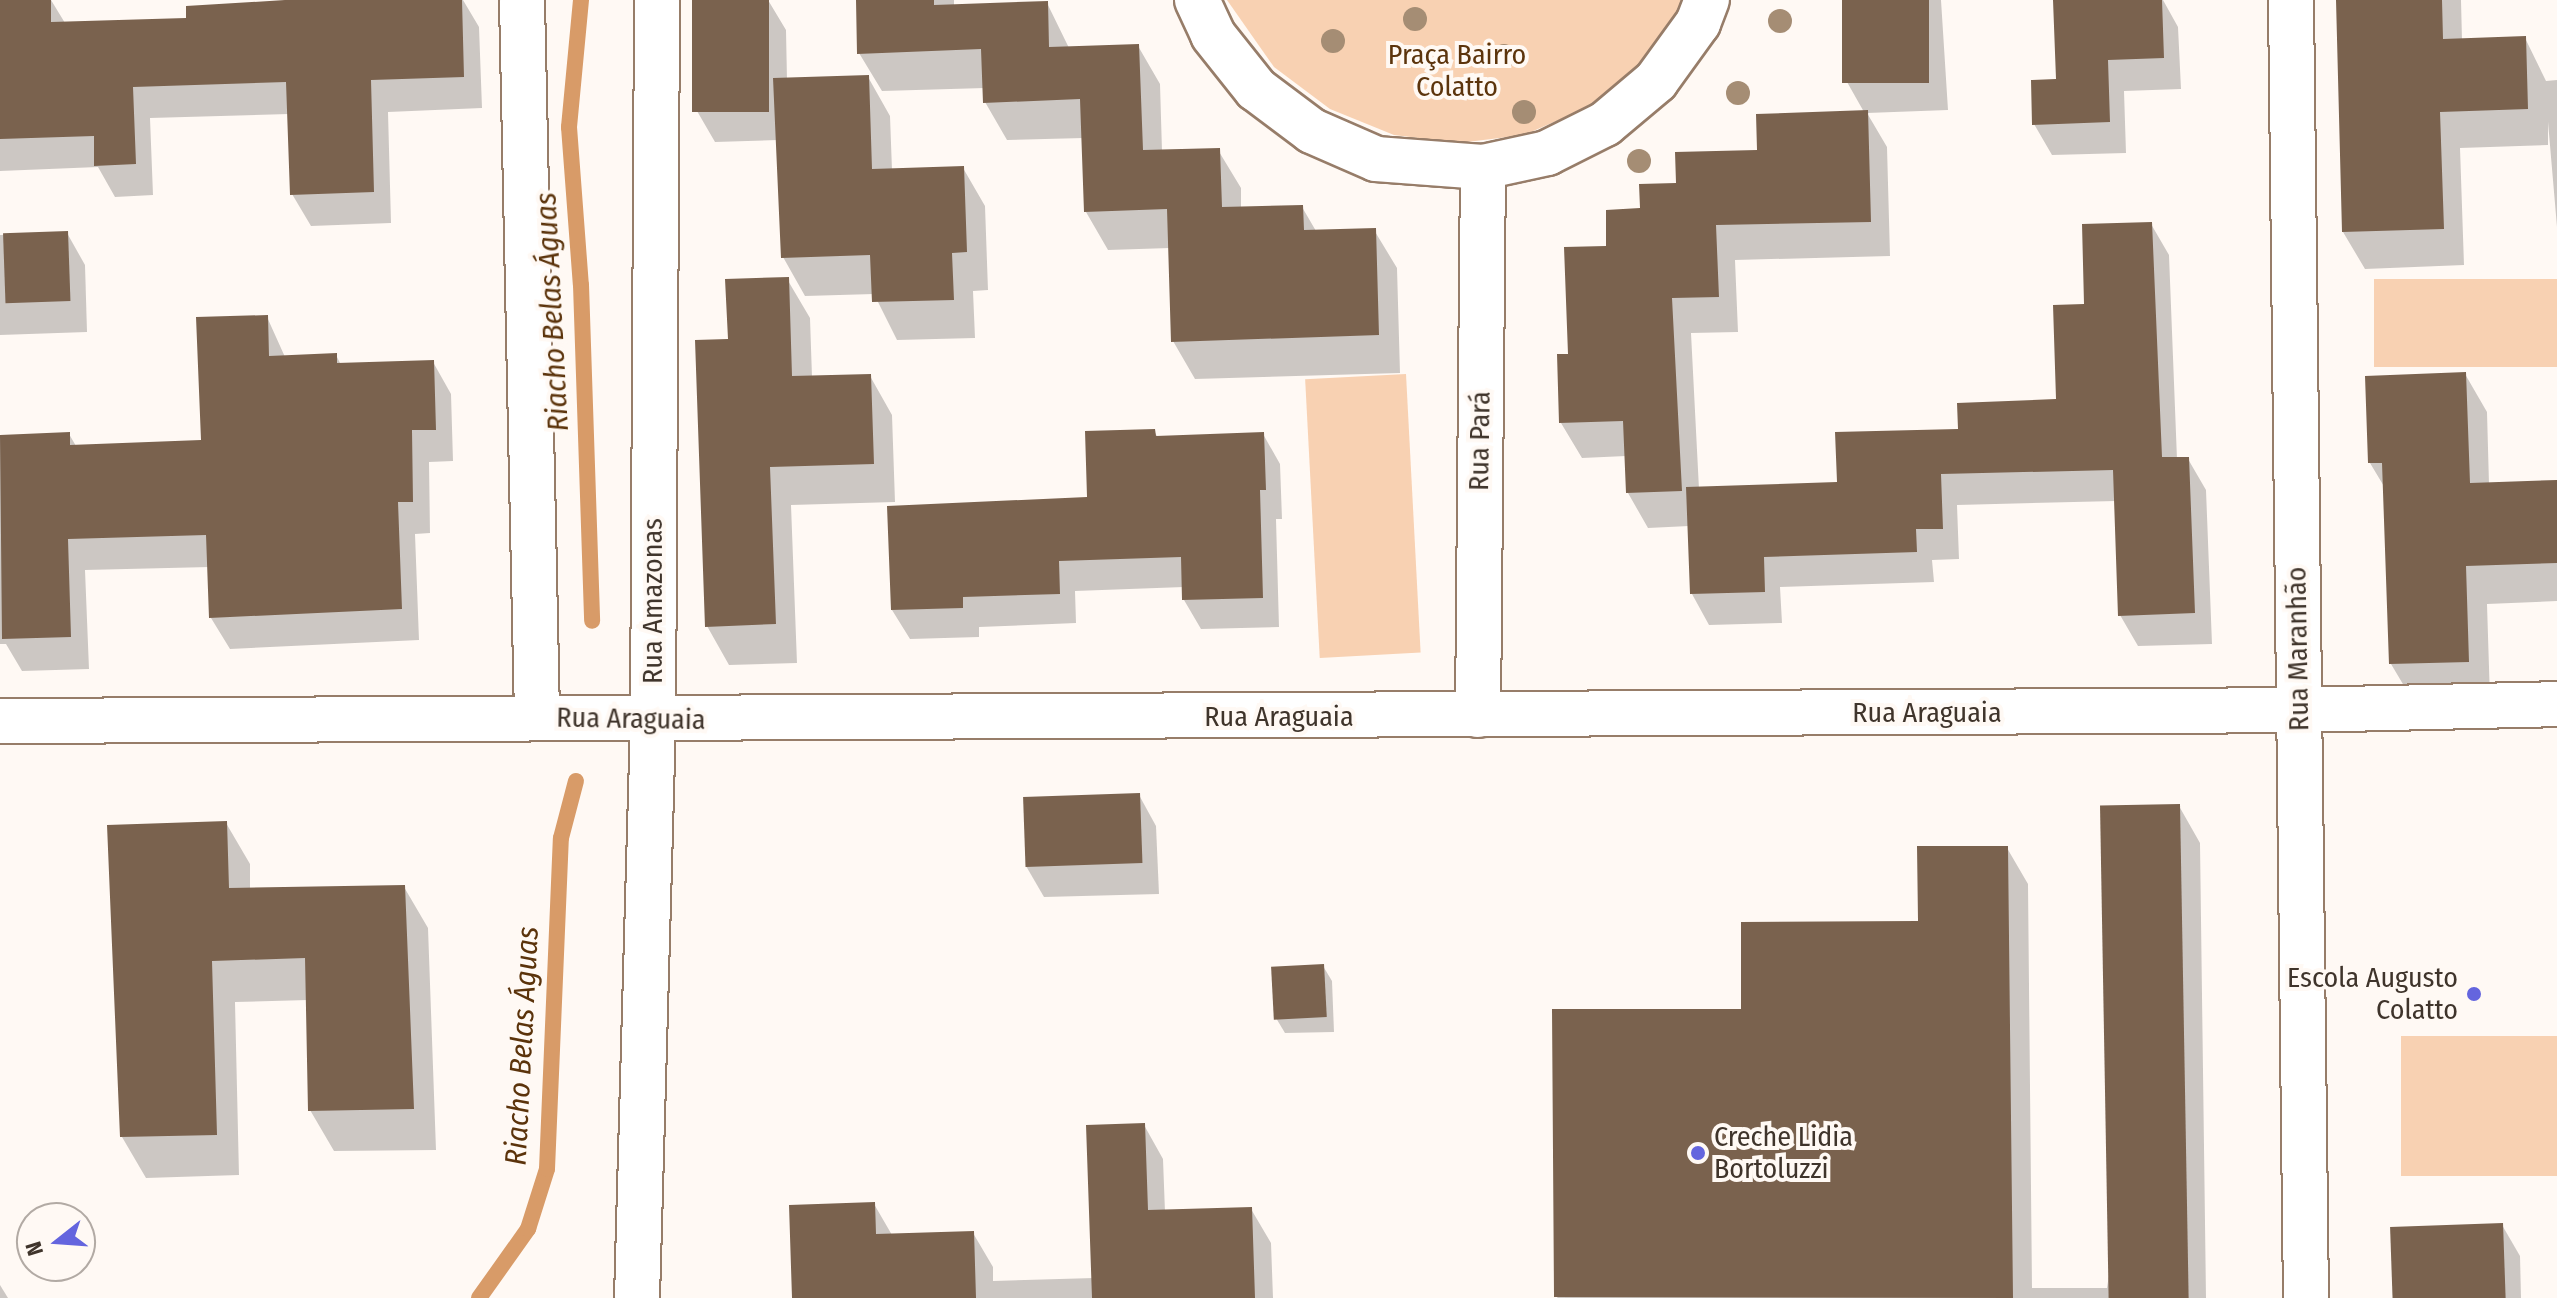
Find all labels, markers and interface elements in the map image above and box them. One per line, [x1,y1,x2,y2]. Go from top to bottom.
park label: Praça Bairro Colatto [1388,38,1526,104]
water label: Riacho Belas Águas [528,192,576,432]
street label: Rua Pará [1462,391,1498,491]
street label: Rua Amazonas [636,518,670,684]
street label: Rua Maranhão [2280,567,2316,731]
street label: Rua Araguaia [1852,696,2002,730]
street label: Rua Araguaia [1204,700,1354,734]
street label: Rua Araguaia [556,701,706,737]
water label: Riacho Belas Águas [498,926,546,1166]
place label: Escola Augusto Colatto [2287,961,2458,1027]
marker: Escola Augusto Colatto [2465,985,2483,1003]
place label: Creche Lidia Bortoluzzi [1714,1120,1853,1186]
marker: Creche Lidia Bortoluzzi [1689,1144,1707,1162]
north arrow [16,1202,96,1282]
text: N [20,1238,49,1259]

